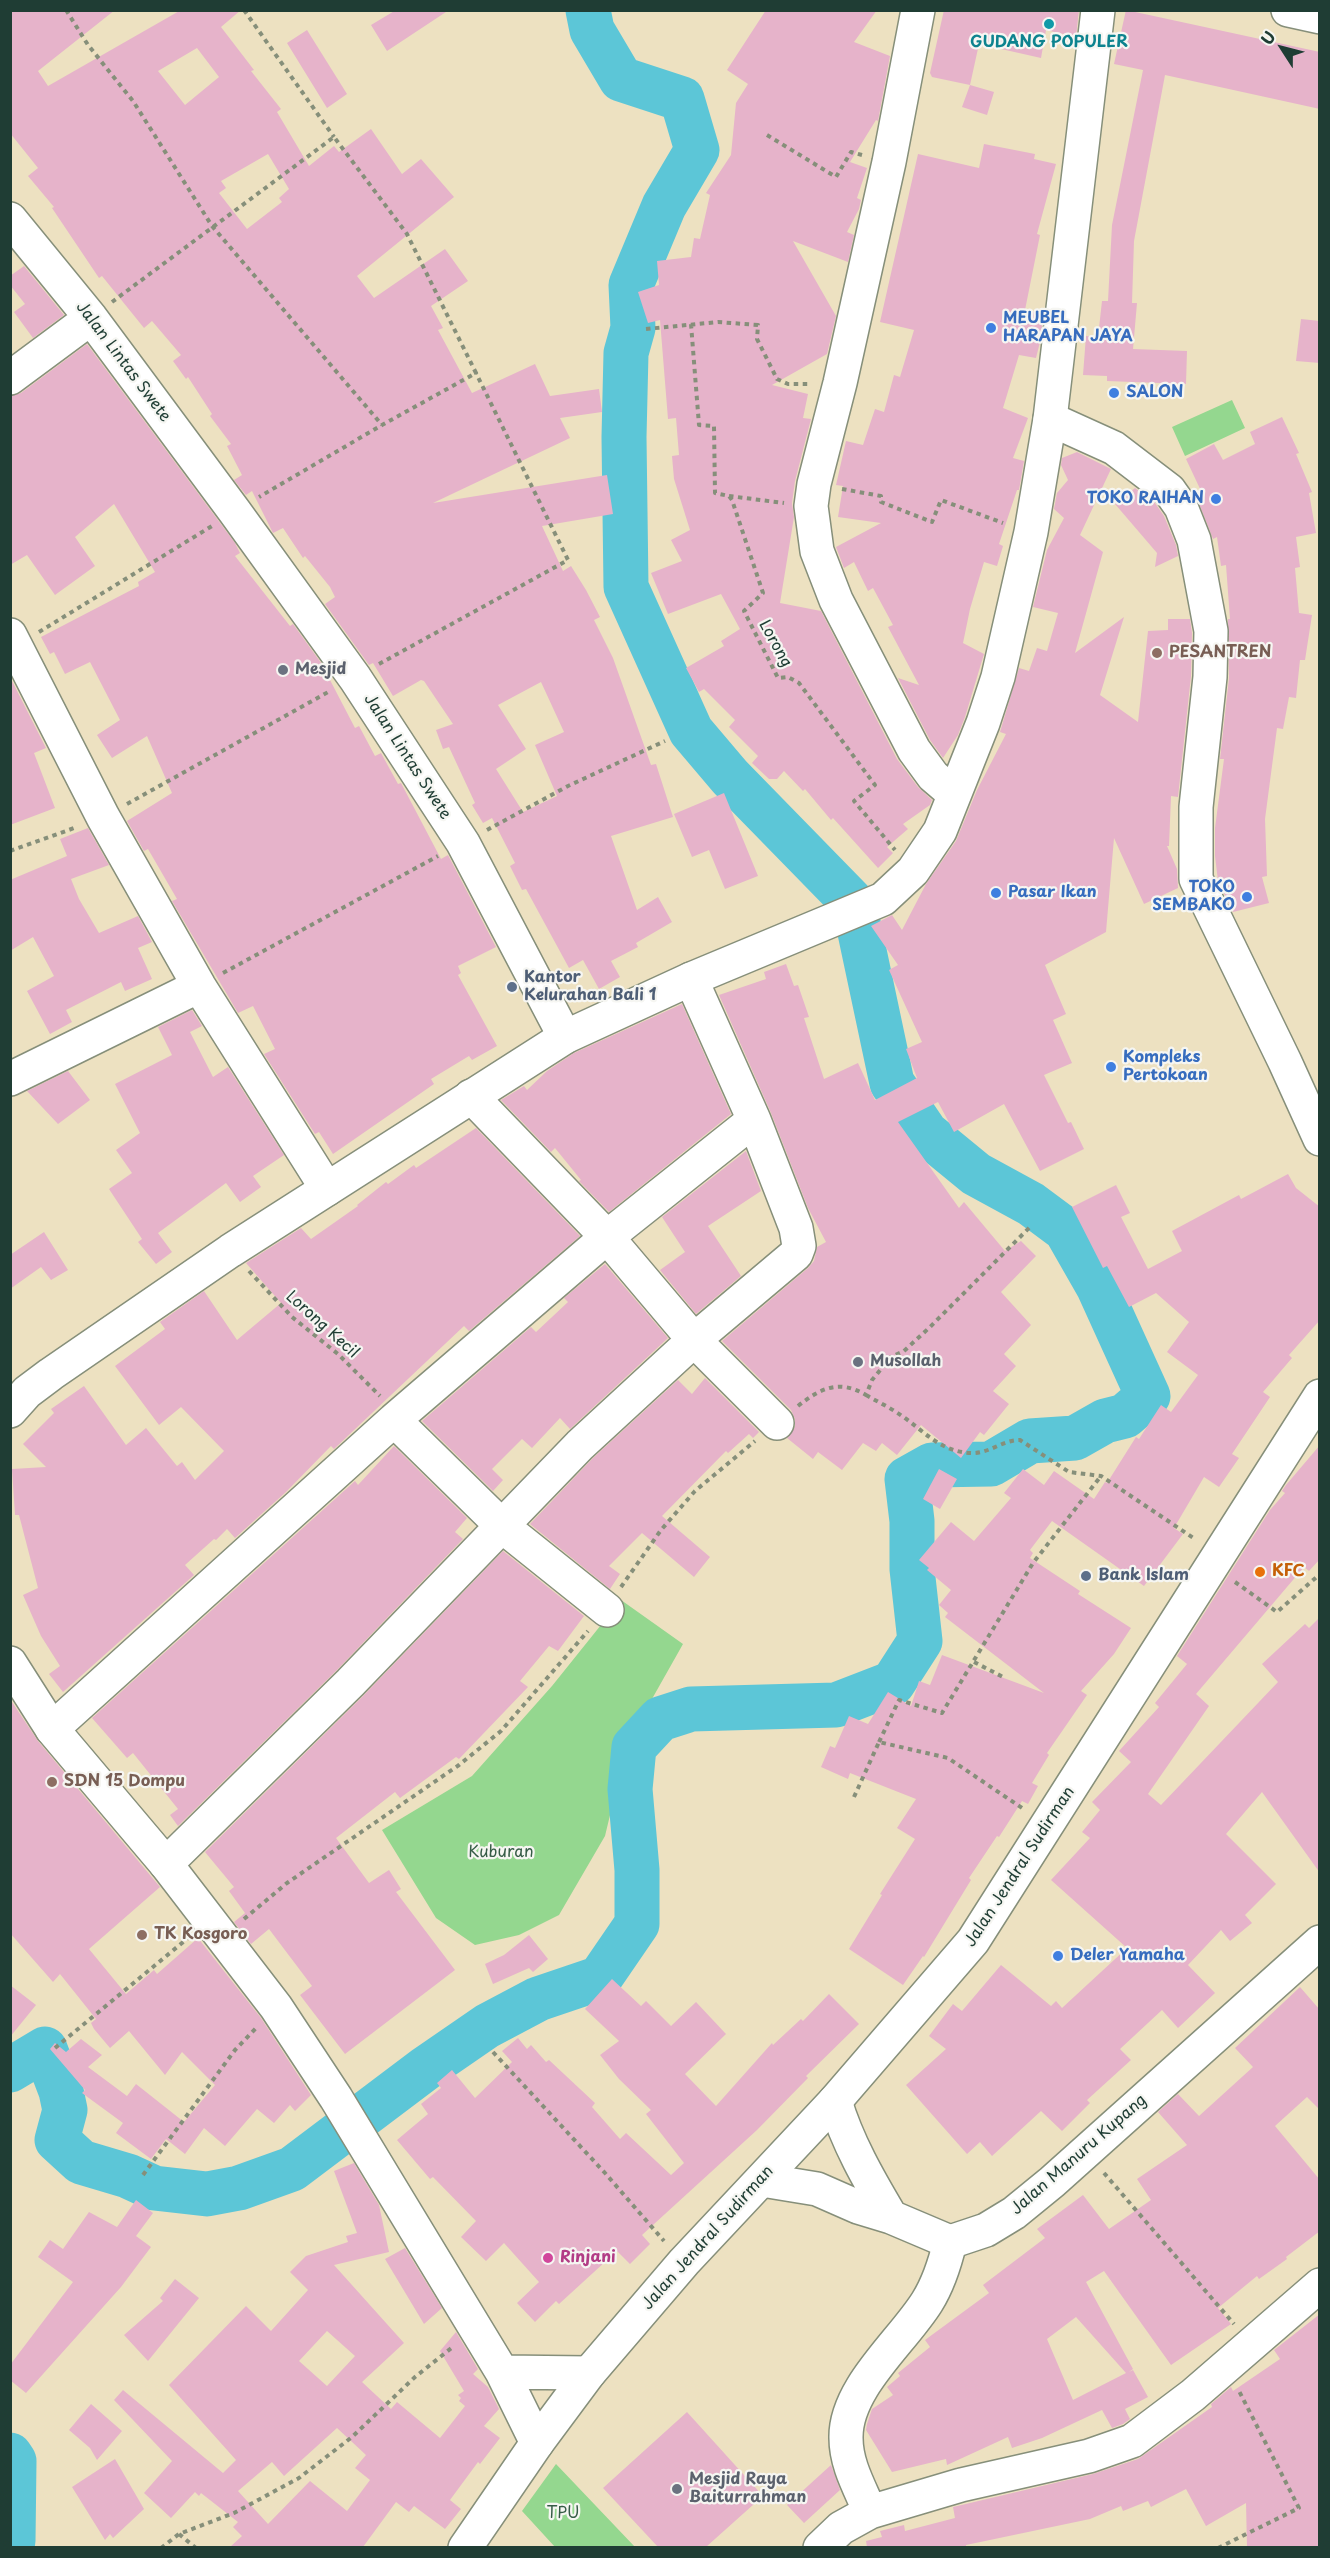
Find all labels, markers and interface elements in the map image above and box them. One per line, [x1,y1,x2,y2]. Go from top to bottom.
marker: GUDANG POPULER [1042,17,1056,31]
north arrow [1252,18,1312,78]
text: U [1254,25,1281,49]
place label: GUDANG POPULER [970,33,1128,53]
street label: Jalan Lintas Swete [72,298,174,426]
place label: MEUBEL HARAPAN JAYA [1003,309,1133,347]
marker: MEUBEL HARAPAN JAYA [984,321,998,335]
place label: SALON [1126,383,1184,403]
marker: SALON [1107,386,1121,400]
place label: TOKO RAIHAN [1087,489,1204,509]
marker: TOKO RAIHAN [1209,492,1223,506]
street label: Lorong [754,617,796,671]
place label: PESANTREN [1169,643,1271,663]
marker: PESANTREN [1150,646,1164,660]
place label: Mesjid [295,660,346,680]
marker: Mesjid [276,663,290,677]
street label: Jalan Lintas Swete [359,691,455,823]
place label: TOKO SEMBAKO [1152,878,1235,916]
place label: Pasar Ikan [1008,883,1097,903]
marker: Pasar Ikan [989,886,1003,900]
marker: TOKO SEMBAKO [1240,890,1254,904]
place label: Kantor Kelurahan Bali 1 [524,968,656,1006]
marker: Kantor Kelurahan Bali 1 [505,980,519,994]
place label: Kompleks Pertokoan [1123,1048,1208,1086]
marker: Kompleks Pertokoan [1104,1060,1118,1074]
street label: Lorong Kecil [282,1287,362,1363]
place label: Musollah [870,1352,941,1372]
marker: Musollah [851,1355,865,1369]
place label: KFC [1272,1562,1305,1582]
marker: KFC [1253,1565,1267,1579]
place label: Bank Islam [1098,1566,1189,1586]
marker: Bank Islam [1079,1569,1093,1583]
place label: SDN 15 Dompu [64,1772,185,1792]
marker: SDN 15 Dompu [45,1775,59,1789]
street label: Jalan Jendral Sudirman [961,1783,1079,1951]
park label: Kuburan [468,1843,534,1863]
place label: TK Kosgoro [154,1925,247,1945]
marker: TK Kosgoro [135,1928,149,1942]
place label: Deler Yamaha [1070,1946,1185,1966]
marker: Deler Yamaha [1051,1949,1065,1963]
street label: Jalan Manuru Kupang [1007,2091,1151,2219]
street label: Jalan Jendral Sudirman [638,2162,778,2314]
place label: Rinjani [560,2248,616,2268]
marker: Rinjani [541,2251,555,2265]
place label: Mesjid Raya Baiturrahman [689,2470,806,2508]
marker: Mesjid Raya Baiturrahman [670,2482,684,2496]
park label: TPU [546,2504,580,2524]

